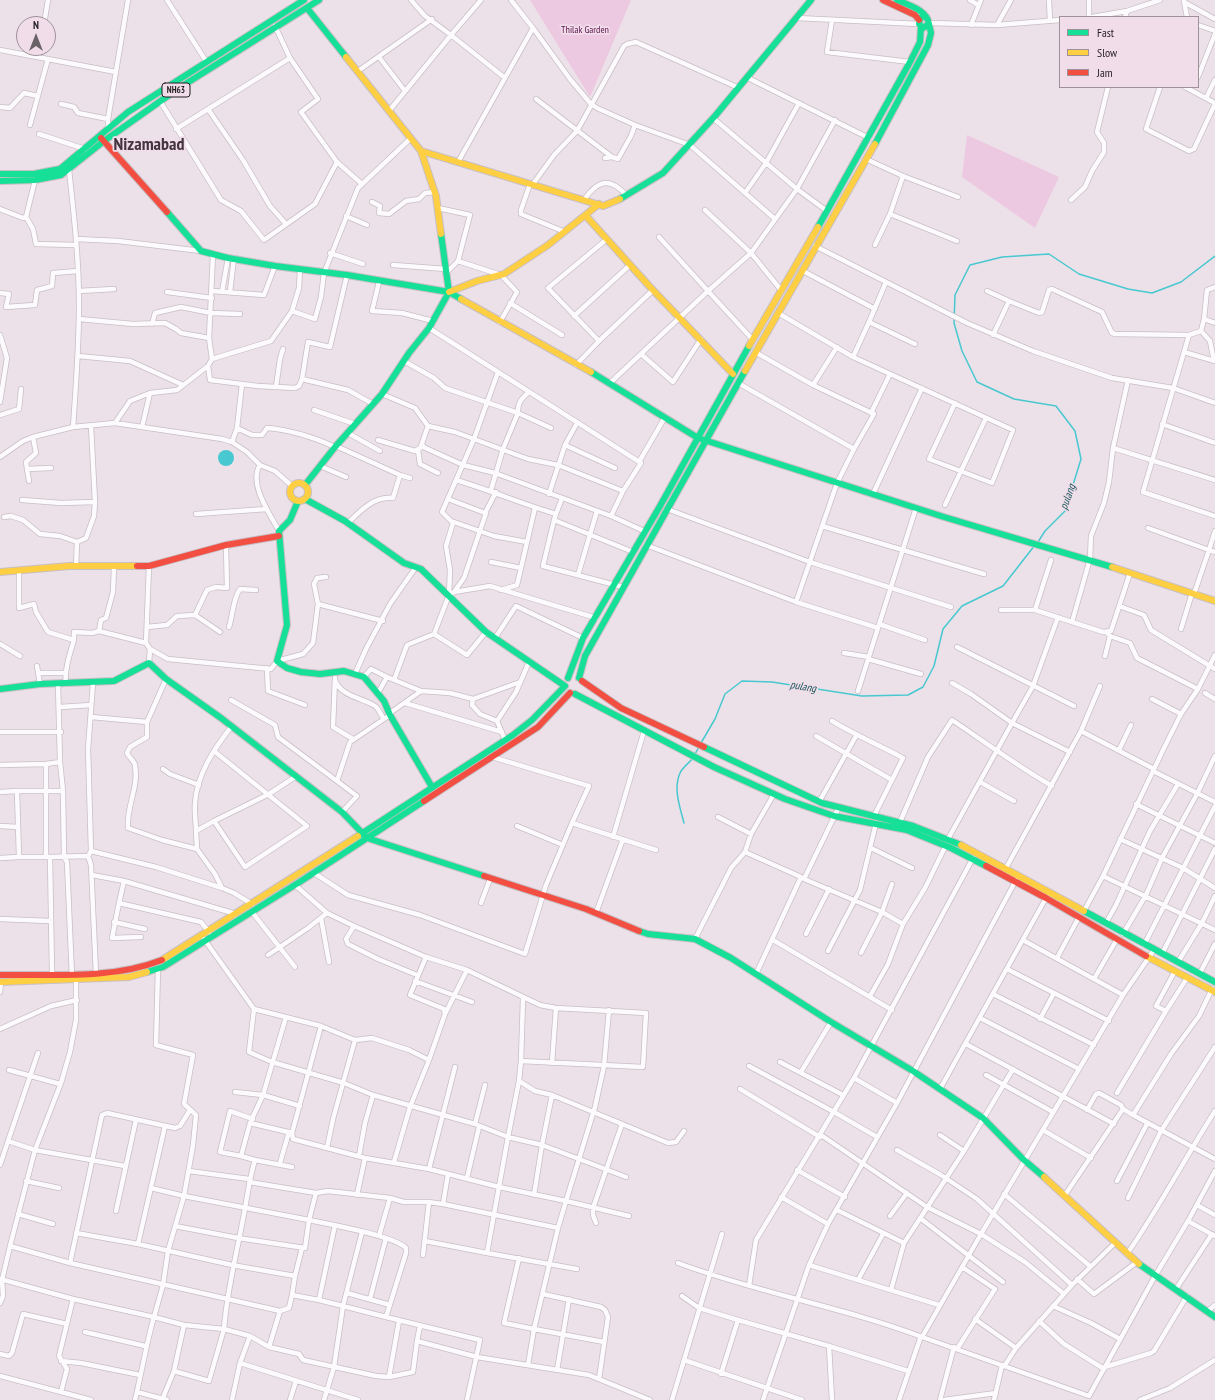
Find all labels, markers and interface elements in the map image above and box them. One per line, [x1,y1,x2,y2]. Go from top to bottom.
north arrow [16,16,56,56]
legend [1059,16,1199,88]
text: N [33,18,39,32]
park label: Thilak Garden [561,24,609,36]
text: Fast [1097,25,1114,40]
text: Slow [1097,45,1117,60]
text: Jam [1097,65,1113,80]
road number: NH63 [162,83,190,97]
district label: Nizamabad [114,134,184,156]
water label: pulang [1057,482,1079,512]
water label: pulang [789,678,817,696]

